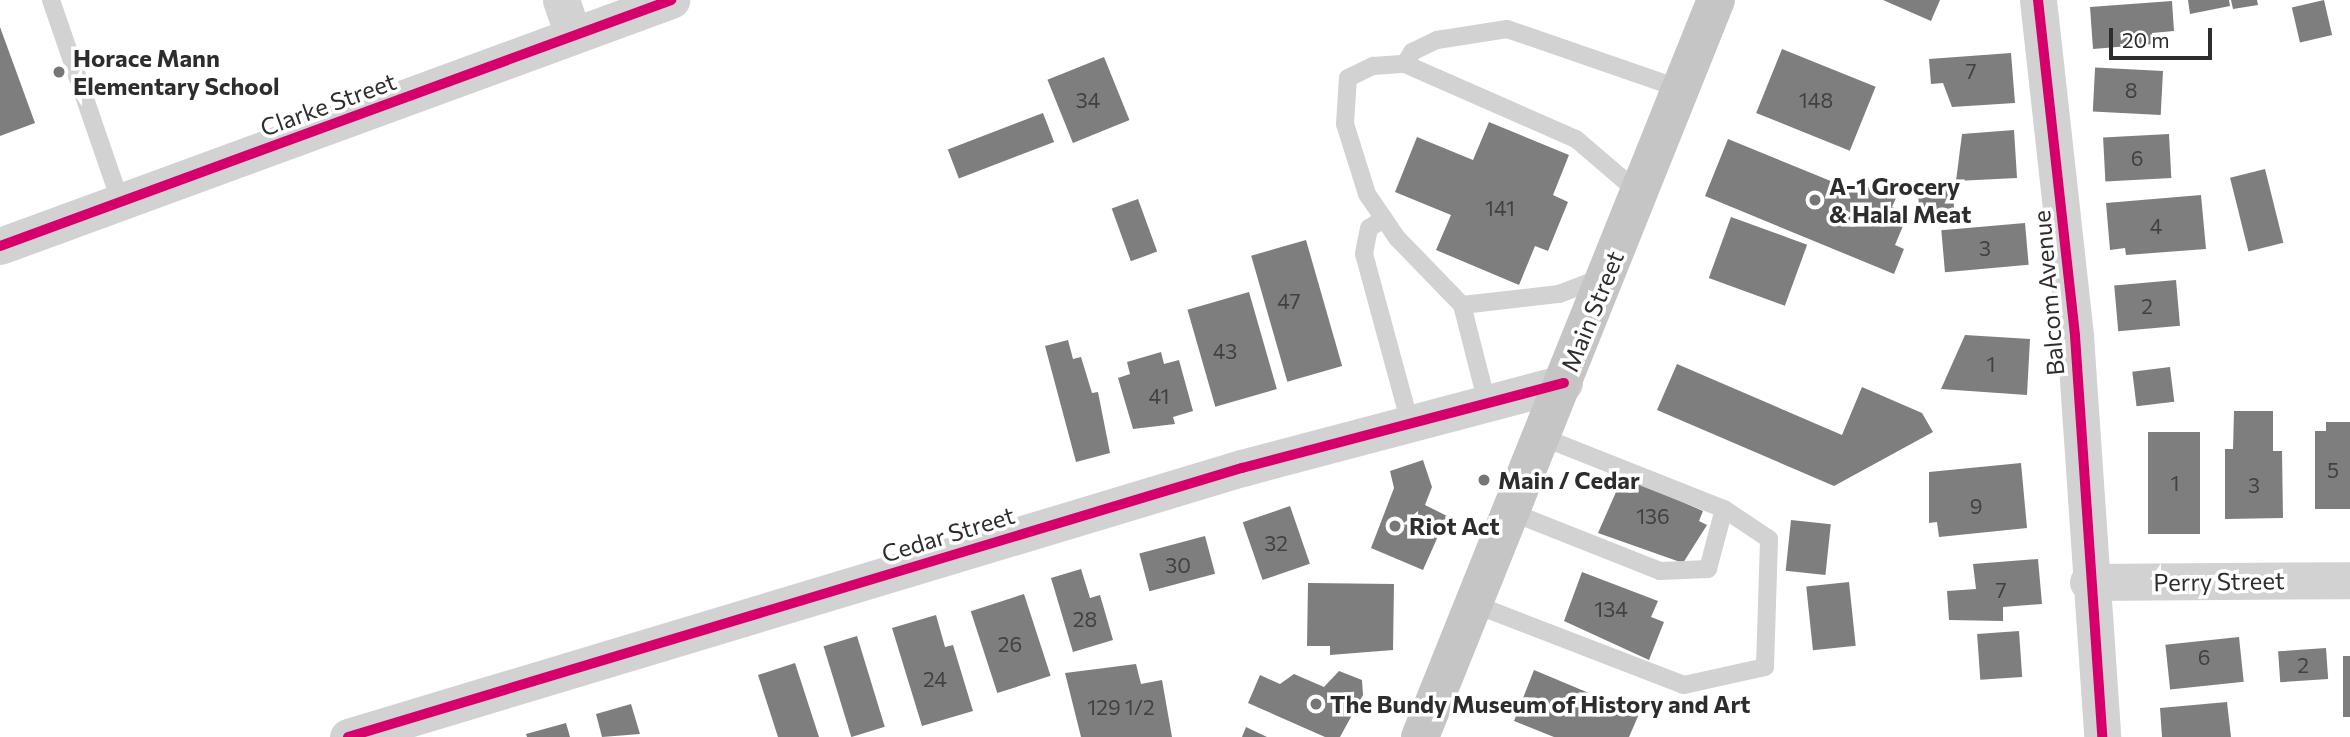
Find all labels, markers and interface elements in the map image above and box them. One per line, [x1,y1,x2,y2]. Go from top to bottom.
scale bar [2112,14,2215,58]
text: 20 m [2122,27,2170,52]
place label: Horace Mann Elementary School [73,44,280,100]
house number: 7 [1965,58,1977,84]
marker: Horace Mann Elementary School [51,64,67,80]
street label: Clarke Street [256,66,400,142]
house number: 8 [2125,77,2137,103]
house number: 34 [1076,87,1100,113]
house number: 148 [1799,87,1833,113]
house number: 6 [2131,145,2143,171]
place label: A-1 Grocery & Halal Meat [1829,172,1971,228]
marker: A-1 Grocery & Halal Meat [1807,192,1823,208]
house number: 141 [1485,195,1515,221]
street label: Balcom Avenue [2026,209,2070,377]
house number: 4 [2150,213,2162,239]
house number: 3 [1979,235,1991,261]
street label: Main Street [1555,246,1629,376]
house number: 47 [1277,288,1301,314]
house number: 2 [2141,293,2153,319]
house number: 43 [1213,338,1237,364]
house number: 1 [1987,351,1995,377]
house number: 41 [1149,383,1169,409]
house number: 5 [2327,457,2339,483]
place label: Main / Cedar [1498,466,1640,494]
house number: 1 [2171,470,2179,496]
marker: Main / Cedar [1476,472,1492,488]
house number: 3 [2248,472,2260,498]
house number: 9 [1970,493,1982,519]
street label: Cedar Street [878,500,1018,568]
house number: 136 [1636,503,1670,529]
place label: Riot Act [1409,512,1500,540]
marker: Riot Act [1387,518,1403,534]
house number: 32 [1264,530,1288,556]
house number: 30 [1165,552,1191,578]
street label: Perry Street [2153,565,2285,597]
house number: 7 [1995,577,2007,603]
house number: 134 [1594,596,1628,622]
house number: 28 [1073,606,1097,632]
house number: 26 [998,631,1022,657]
house number: 6 [2198,644,2210,670]
house number: 2 [2297,652,2309,678]
house number: 24 [923,666,947,692]
place label: The Bundy Museum of History and Art [1330,690,1750,718]
house number: 129 1/2 [1087,694,1155,720]
marker: The Bundy Museum of History and Art [1308,696,1324,712]

